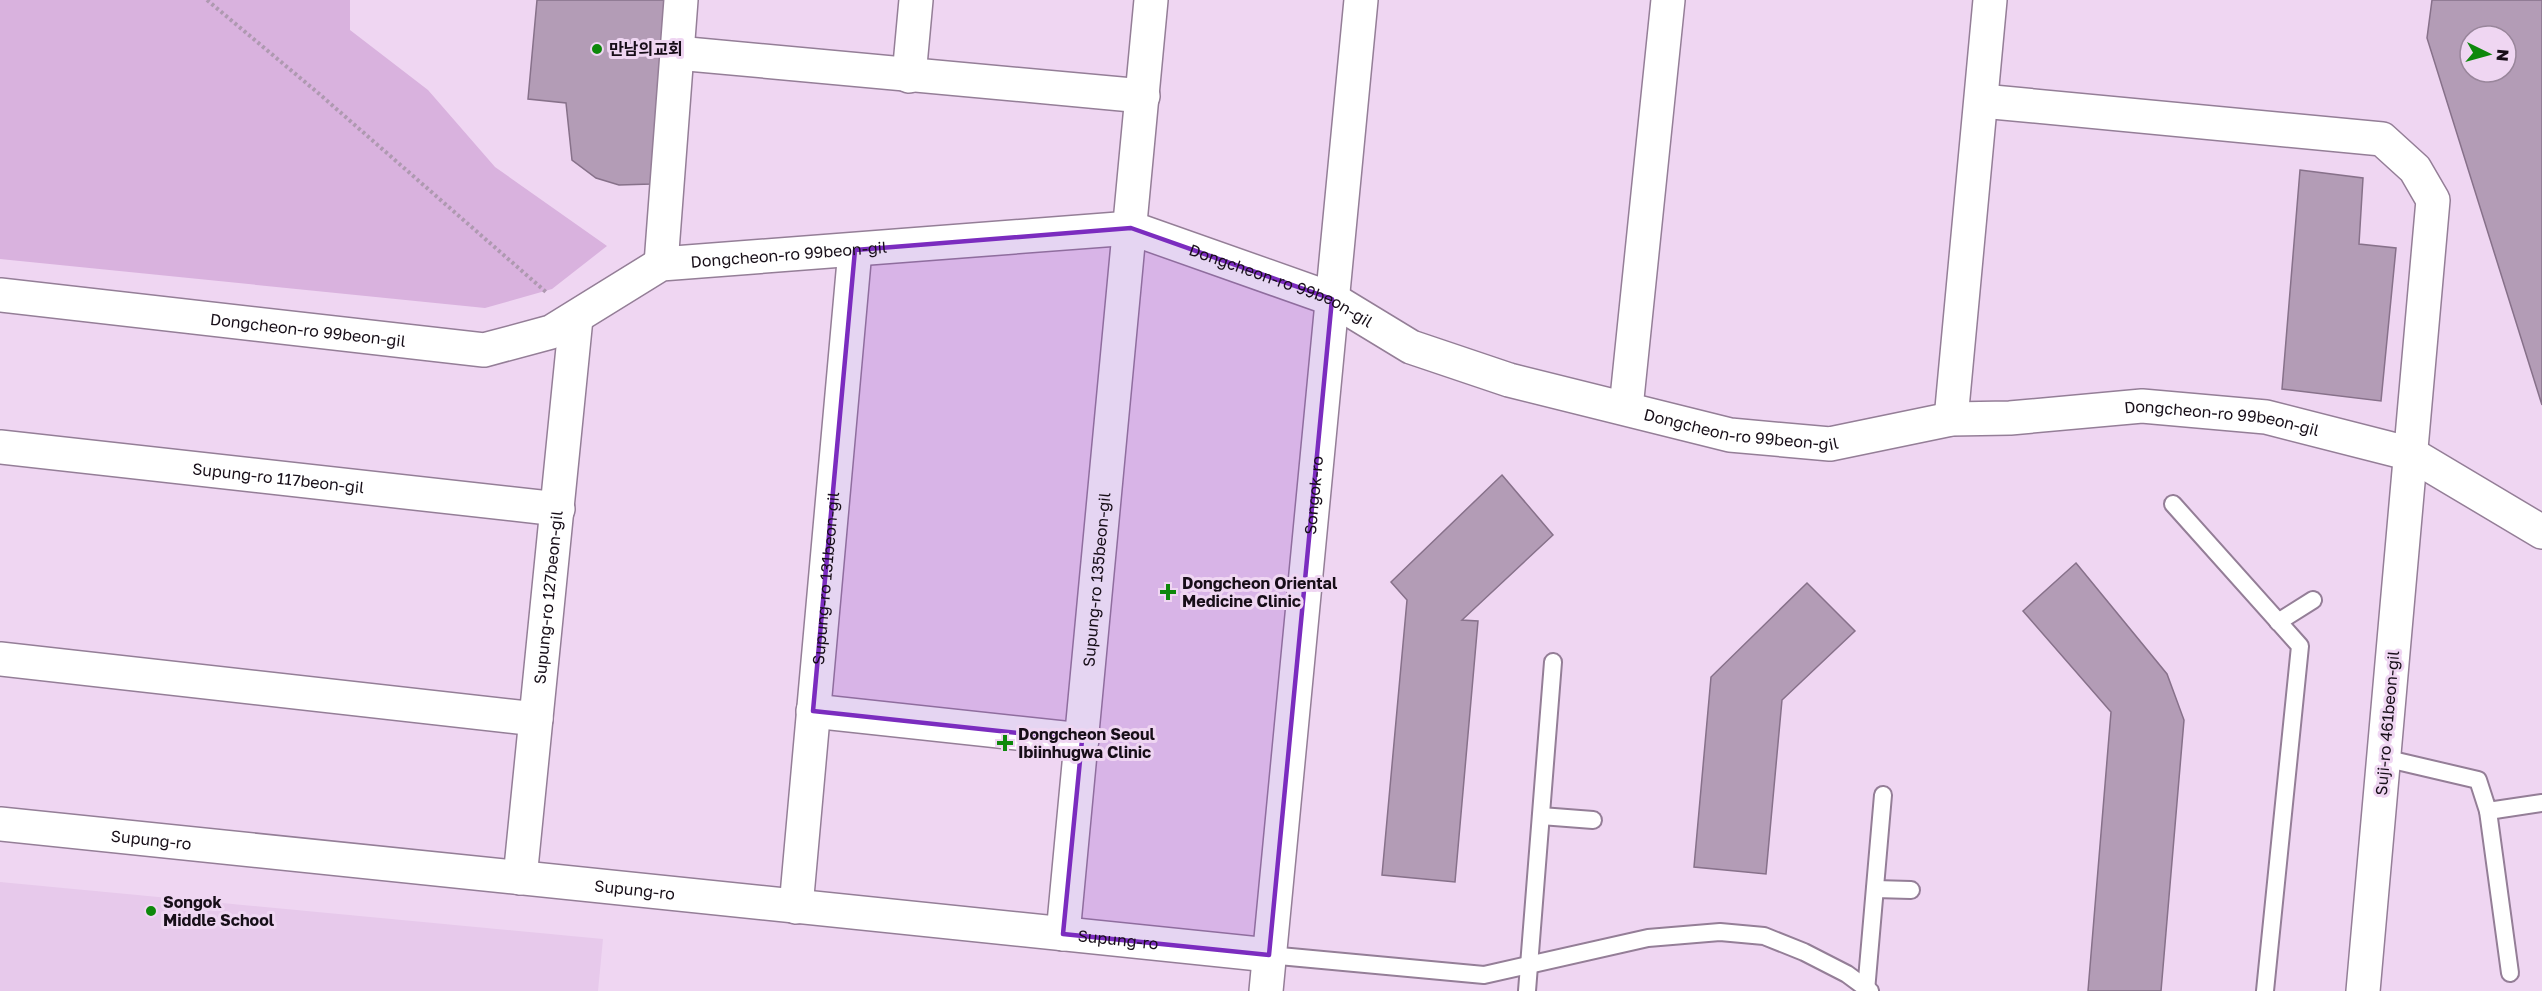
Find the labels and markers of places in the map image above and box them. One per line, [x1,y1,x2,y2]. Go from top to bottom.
place label: 만남의교회 [609,39,683,59]
marker: 만남의교회 [590,42,604,56]
place label: Dongcheon Oriental Medicine Clinic [1182,573,1338,611]
marker: Dongcheon Oriental Medicine Clinic [1159,583,1177,601]
place label: Dongcheon Seoul Ibiinhugwa Clinic [1018,724,1155,762]
marker: Dongcheon Seoul Ibiinhugwa Clinic [996,734,1014,752]
place label: Songok Middle School [163,892,275,930]
marker: Songok Middle School [144,904,158,918]

